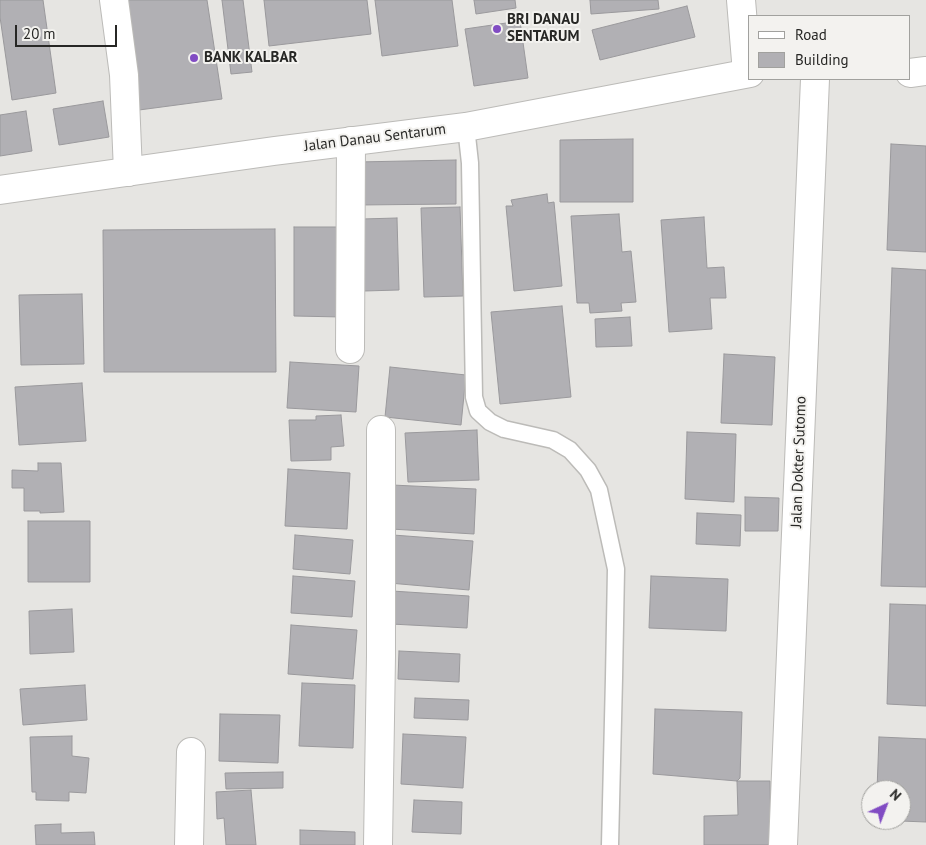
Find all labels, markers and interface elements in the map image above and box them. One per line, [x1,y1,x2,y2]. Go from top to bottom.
place label: BRI DANAU SENTARUM [507,11,580,46]
scale bar [18,15,120,47]
legend [748,15,911,80]
marker: BRI DANAU SENTARUM [491,23,503,35]
text: 20 m [23,24,56,43]
text: Road [795,25,827,44]
place label: BANK KALBAR [204,49,297,67]
text: Building [795,50,849,69]
marker: BANK KALBAR [188,52,200,64]
street label: Jalan Danau Sentarum [303,120,447,156]
street label: Jalan Dokter Sutomo [788,396,810,528]
north arrow [861,780,911,830]
text: N [886,785,905,804]

